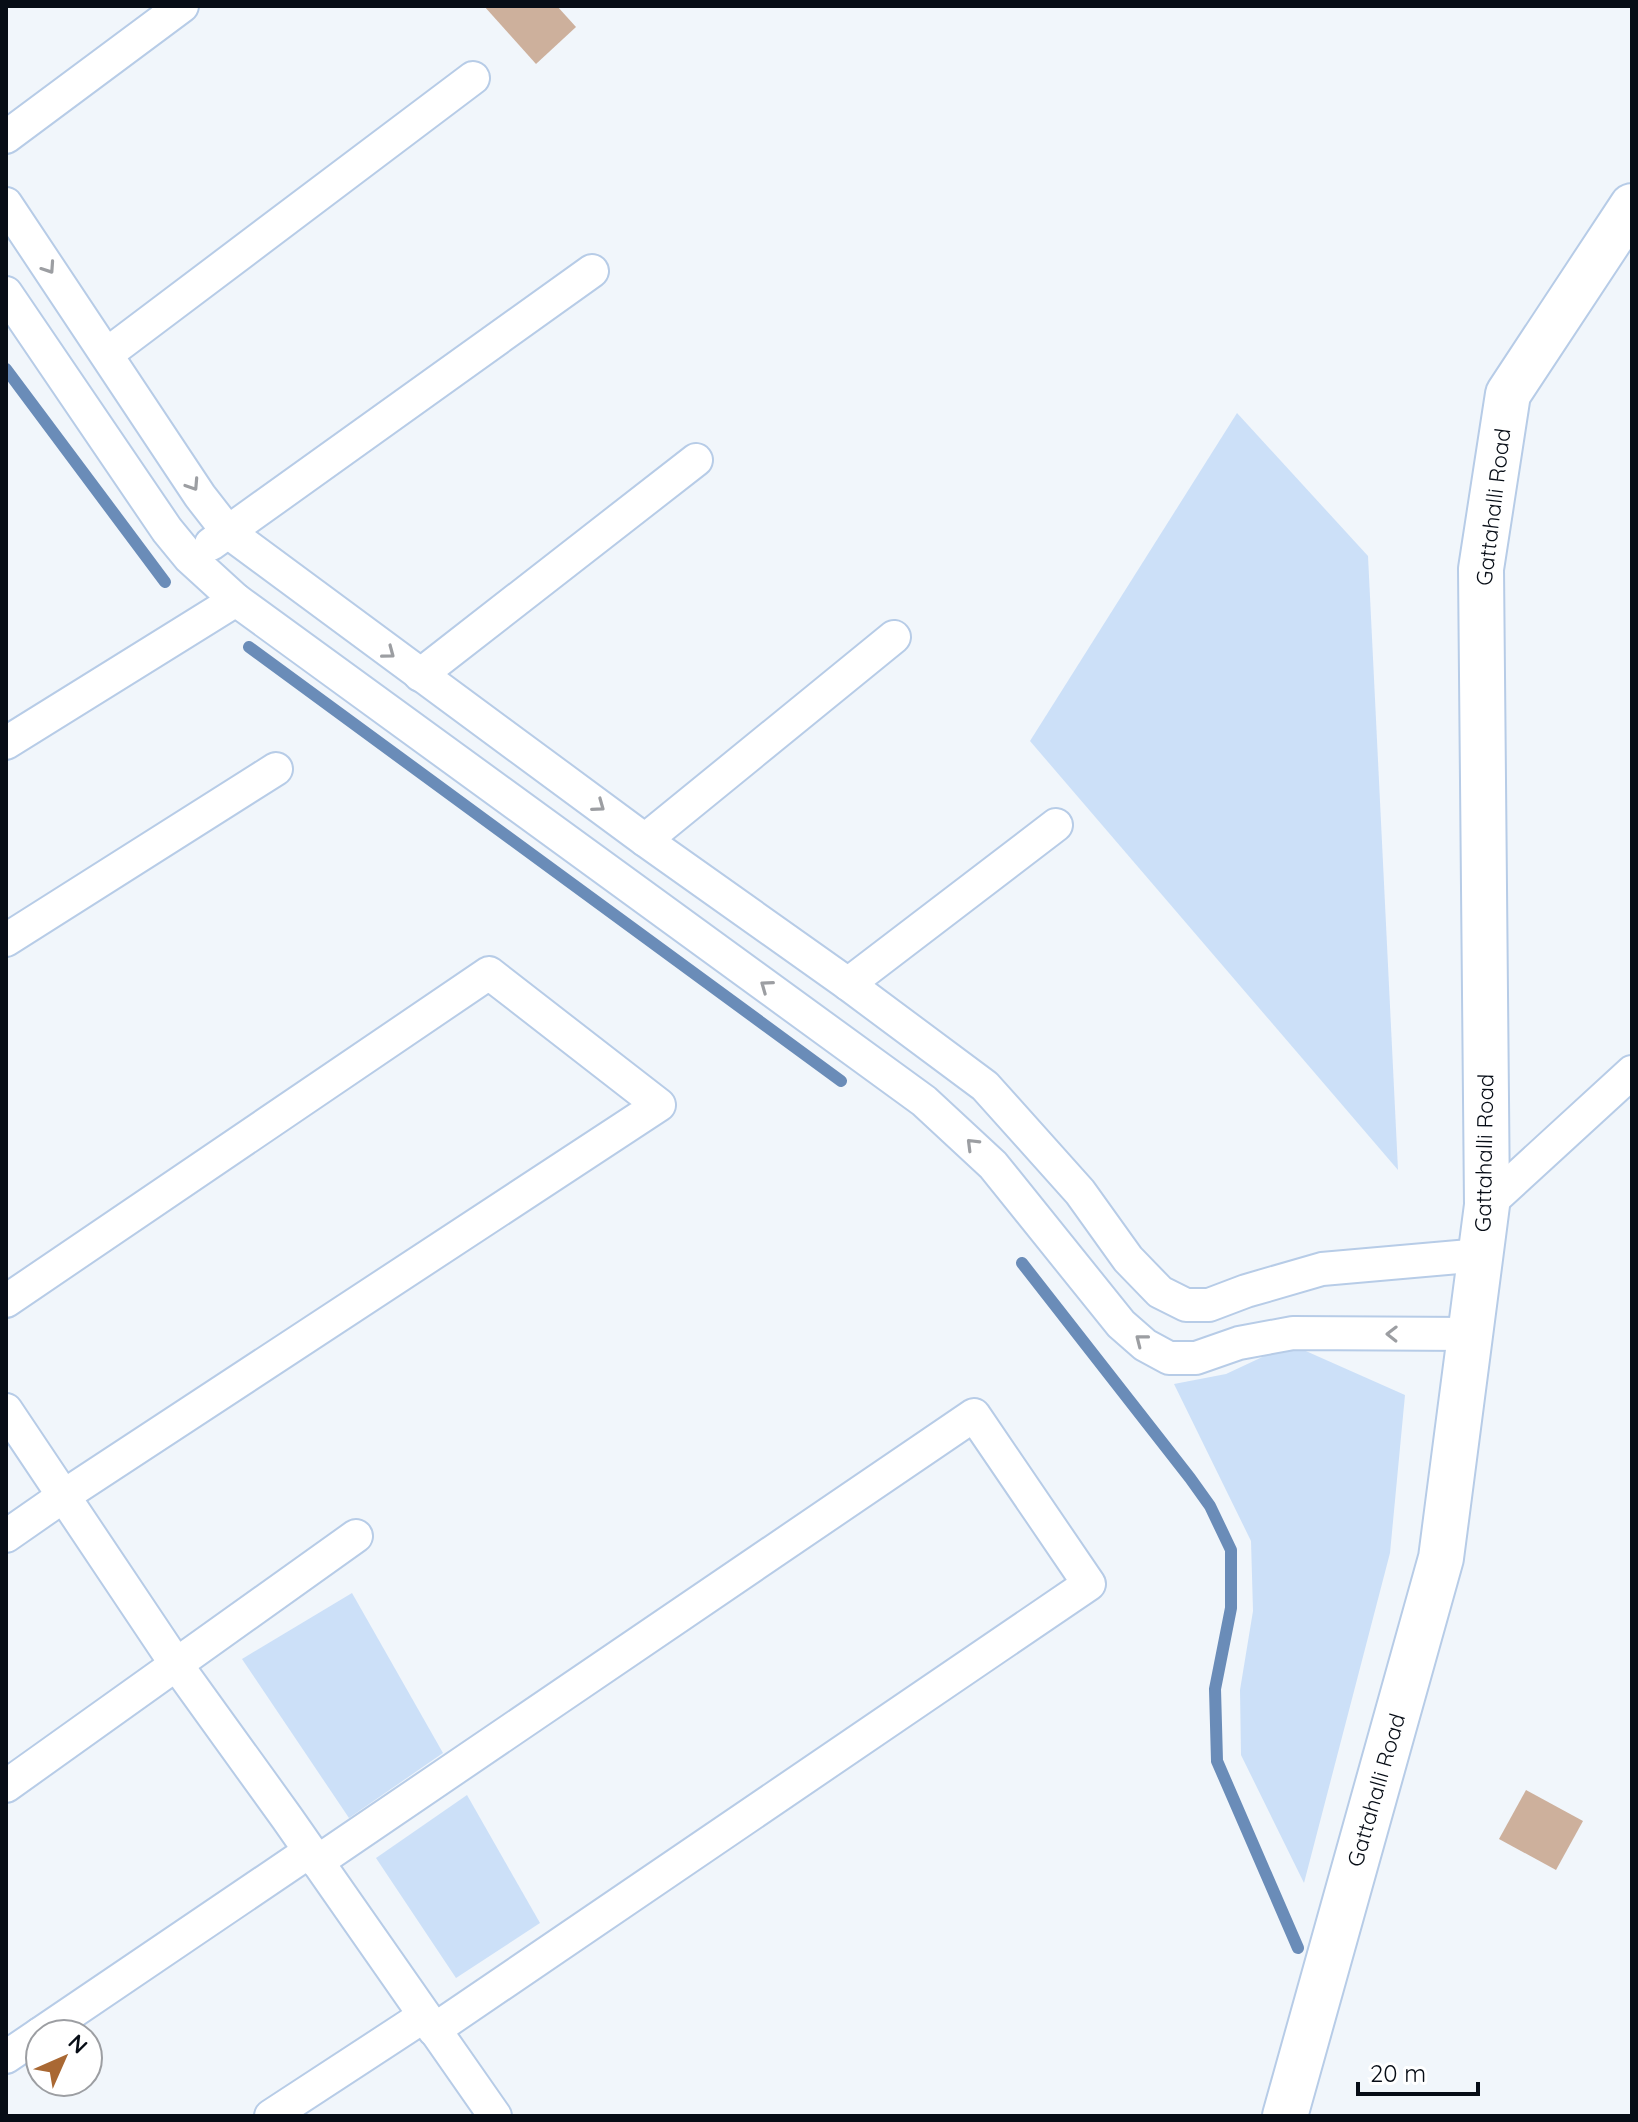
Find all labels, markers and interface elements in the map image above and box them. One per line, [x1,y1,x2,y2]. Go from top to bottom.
one-way arrow [40,260,55,274]
street label: Gattahalli Road [1469,427,1517,587]
one-way arrow [183,477,198,491]
one-way arrow [381,643,395,657]
one-way arrow [590,797,605,811]
one-way arrow [760,981,775,996]
street label: Gattahalli Road [1469,1074,1499,1232]
one-way arrow [967,1139,981,1153]
one-way arrow [1385,1325,1398,1342]
one-way arrow [1135,1336,1150,1350]
street label: Gattahalli Road [1341,1710,1411,1870]
north arrow [24,2018,104,2098]
text: N [63,2028,94,2059]
scale bar [1358,2046,1478,2096]
text: 20 m [1370,2058,1426,2088]

